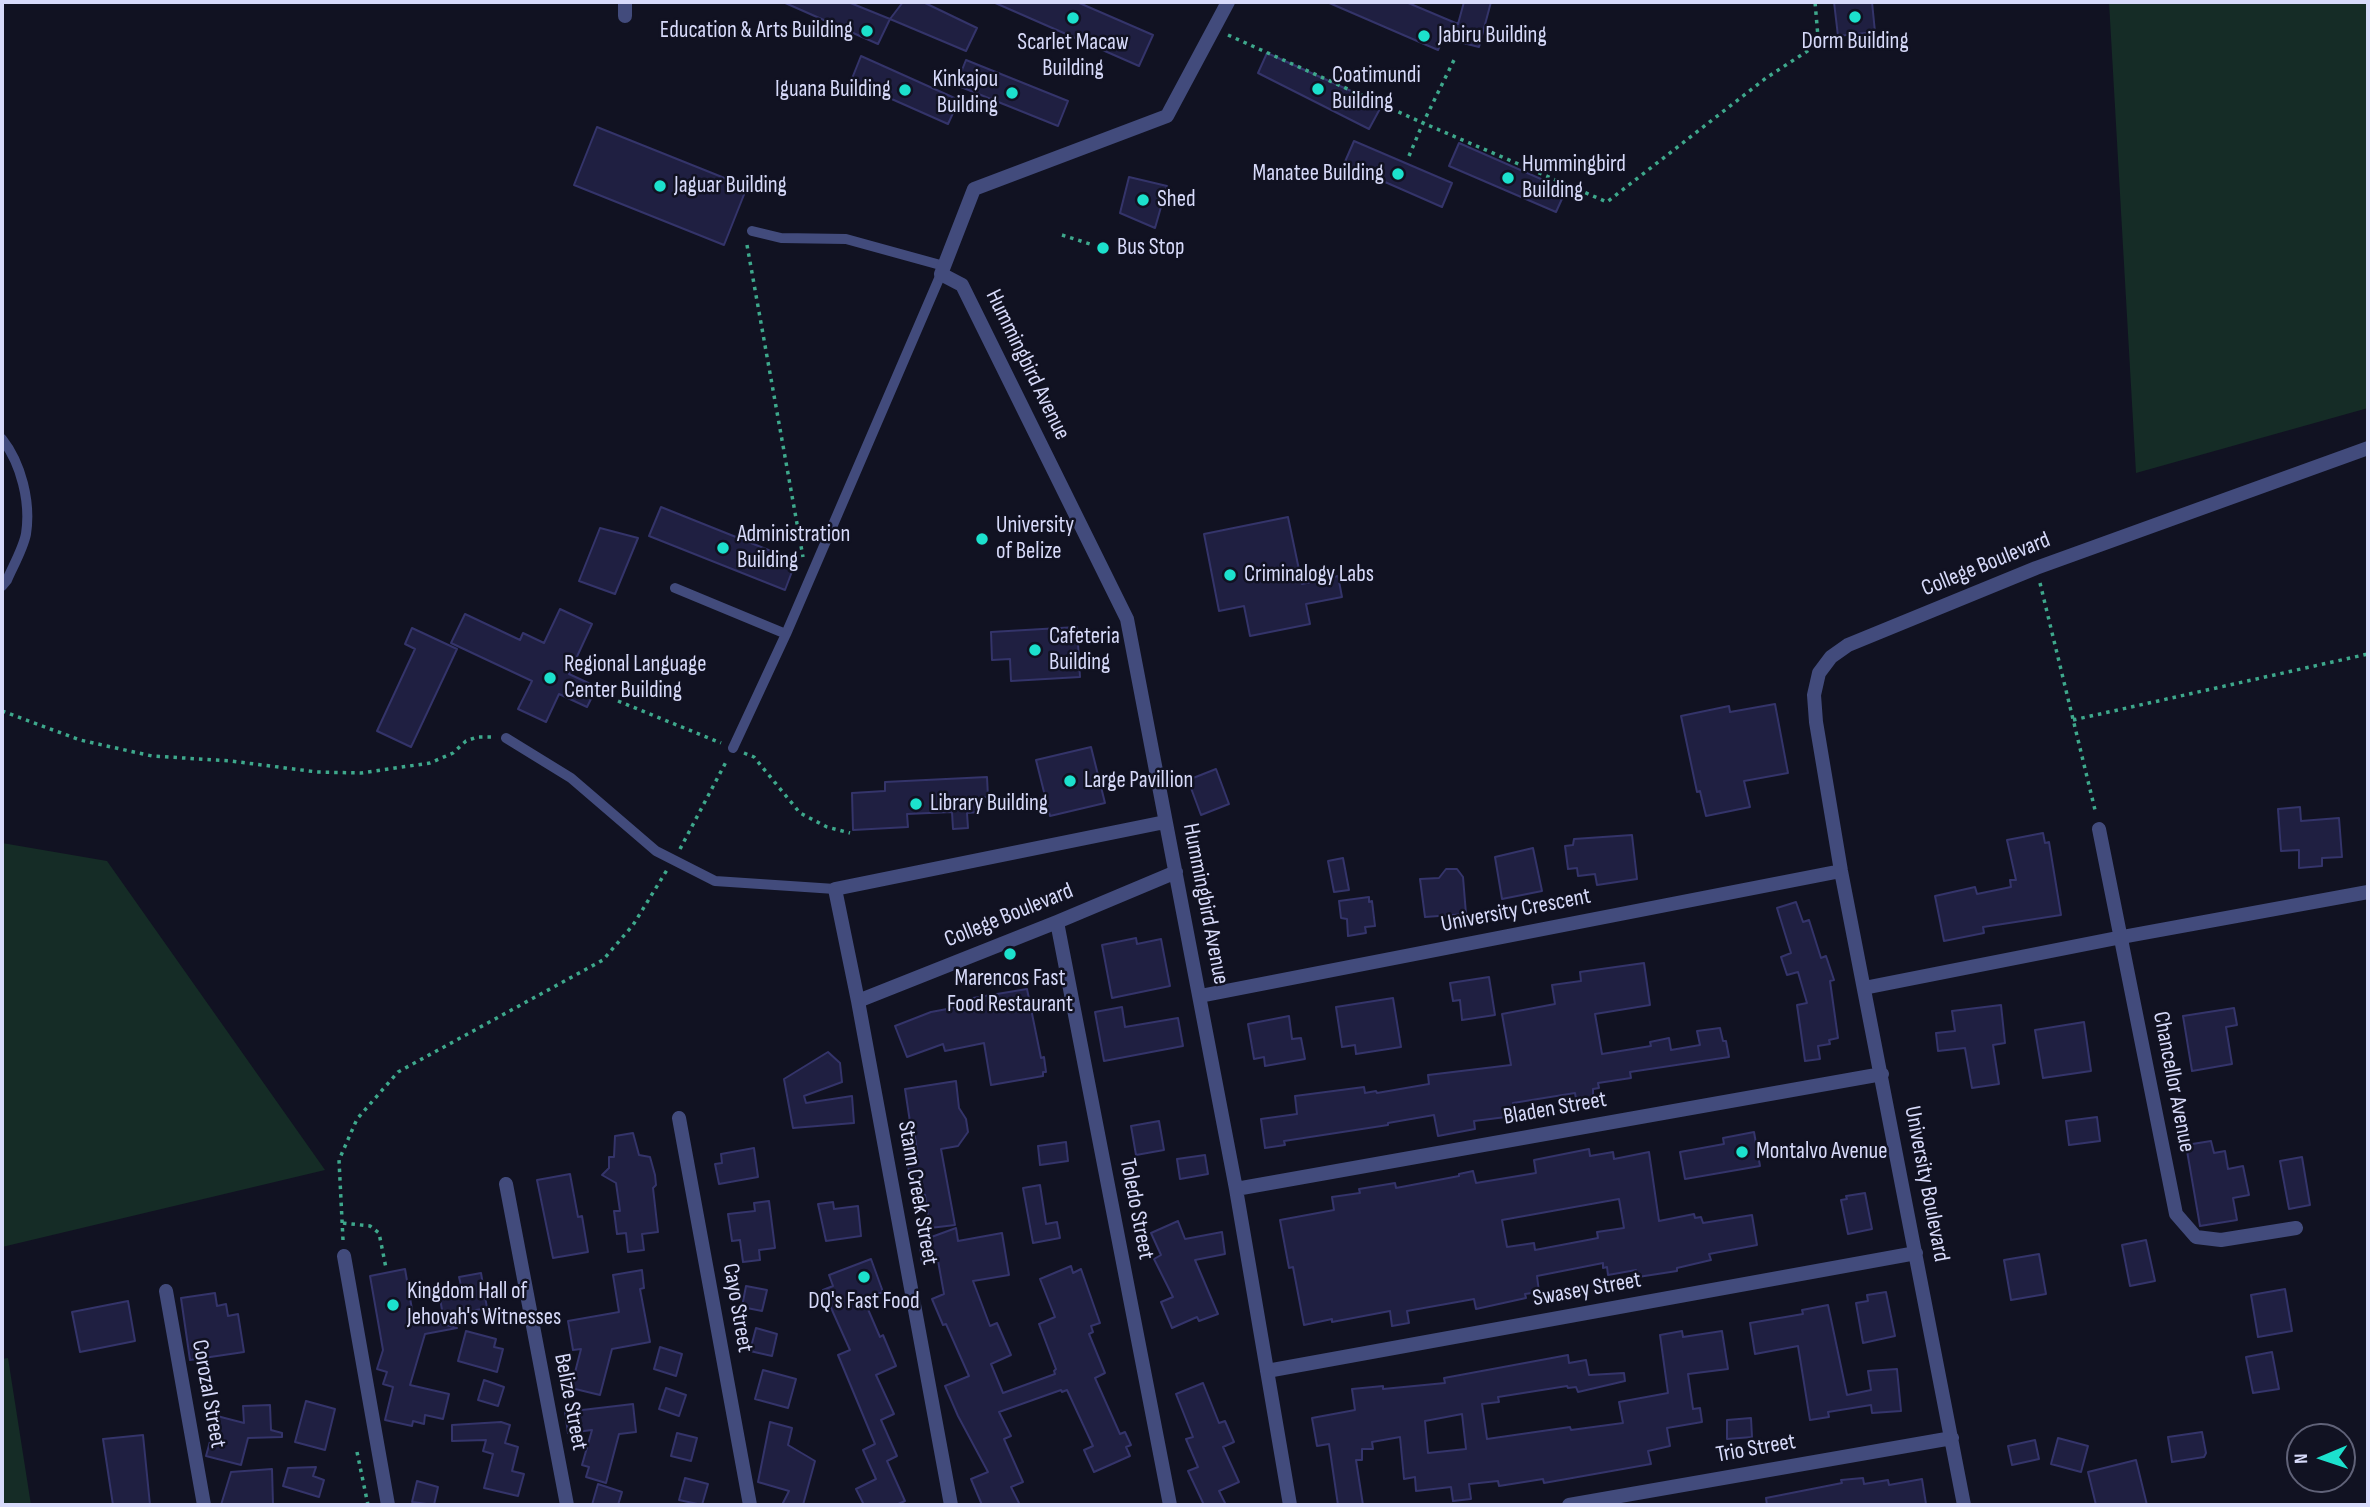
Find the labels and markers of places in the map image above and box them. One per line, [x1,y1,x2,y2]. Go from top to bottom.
marker: Dorm Building [1847,9,1863,25]
marker: Scarlet Macaw Building [1065,10,1081,26]
place label: Education & Arts Building [660,17,853,45]
place label: Jabiru Building [1438,22,1547,50]
marker: Education & Arts Building [859,23,875,39]
marker: Jabiru Building [1416,28,1432,44]
place label: Dorm Building [1801,28,1909,56]
place label: Scarlet Macaw Building [1017,29,1129,83]
place label: Coatimundi Building [1332,62,1421,116]
place label: Kinkajou Building [932,66,998,120]
place label: Iguana Building [775,76,891,104]
marker: Coatimundi Building [1310,81,1326,97]
marker: Iguana Building [897,82,913,98]
marker: Kinkajou Building [1004,85,1020,101]
place label: Hummingbird Building [1522,151,1626,205]
place label: Manatee Building [1253,160,1384,188]
marker: Manatee Building [1390,166,1406,182]
marker: Hummingbird Building [1500,170,1516,186]
place label: Jaguar Building [674,172,787,200]
marker: Jaguar Building [652,178,668,194]
place label: Shed [1157,186,1196,214]
marker: Shed [1135,192,1151,208]
place label: Bus Stop [1117,234,1185,262]
marker: Bus Stop [1095,240,1111,256]
place label: University of Belize [996,512,1074,566]
place label: Administration Building [737,521,850,575]
marker: University of Belize [974,531,990,547]
marker: Administration Building [715,540,731,556]
place label: Criminalogy Labs [1244,561,1374,589]
marker: Criminalogy Labs [1222,567,1238,583]
place label: Cafeteria Building [1049,623,1120,677]
marker: Cafeteria Building [1027,642,1043,658]
place label: Regional Language Center Building [564,651,706,705]
marker: Regional Language Center Building [542,670,558,686]
place label: Large Pavillion [1084,767,1193,795]
marker: Large Pavillion [1062,773,1078,789]
place label: Library Building [930,790,1048,818]
marker: Library Building [908,796,924,812]
marker: Marencos Fast Food Restaurant [1002,946,1018,962]
place label: Marencos Fast Food Restaurant [947,965,1073,1019]
place label: Montalvo Avenue [1756,1138,1887,1166]
marker: Montalvo Avenue [1734,1144,1750,1160]
marker: DQ's Fast Food [856,1269,872,1285]
place label: Kingdom Hall of Jehovah's Witnesses [407,1278,561,1332]
place label: DQ's Fast Food [808,1288,920,1316]
marker: Kingdom Hall of Jehovah's Witnesses [385,1297,401,1313]

